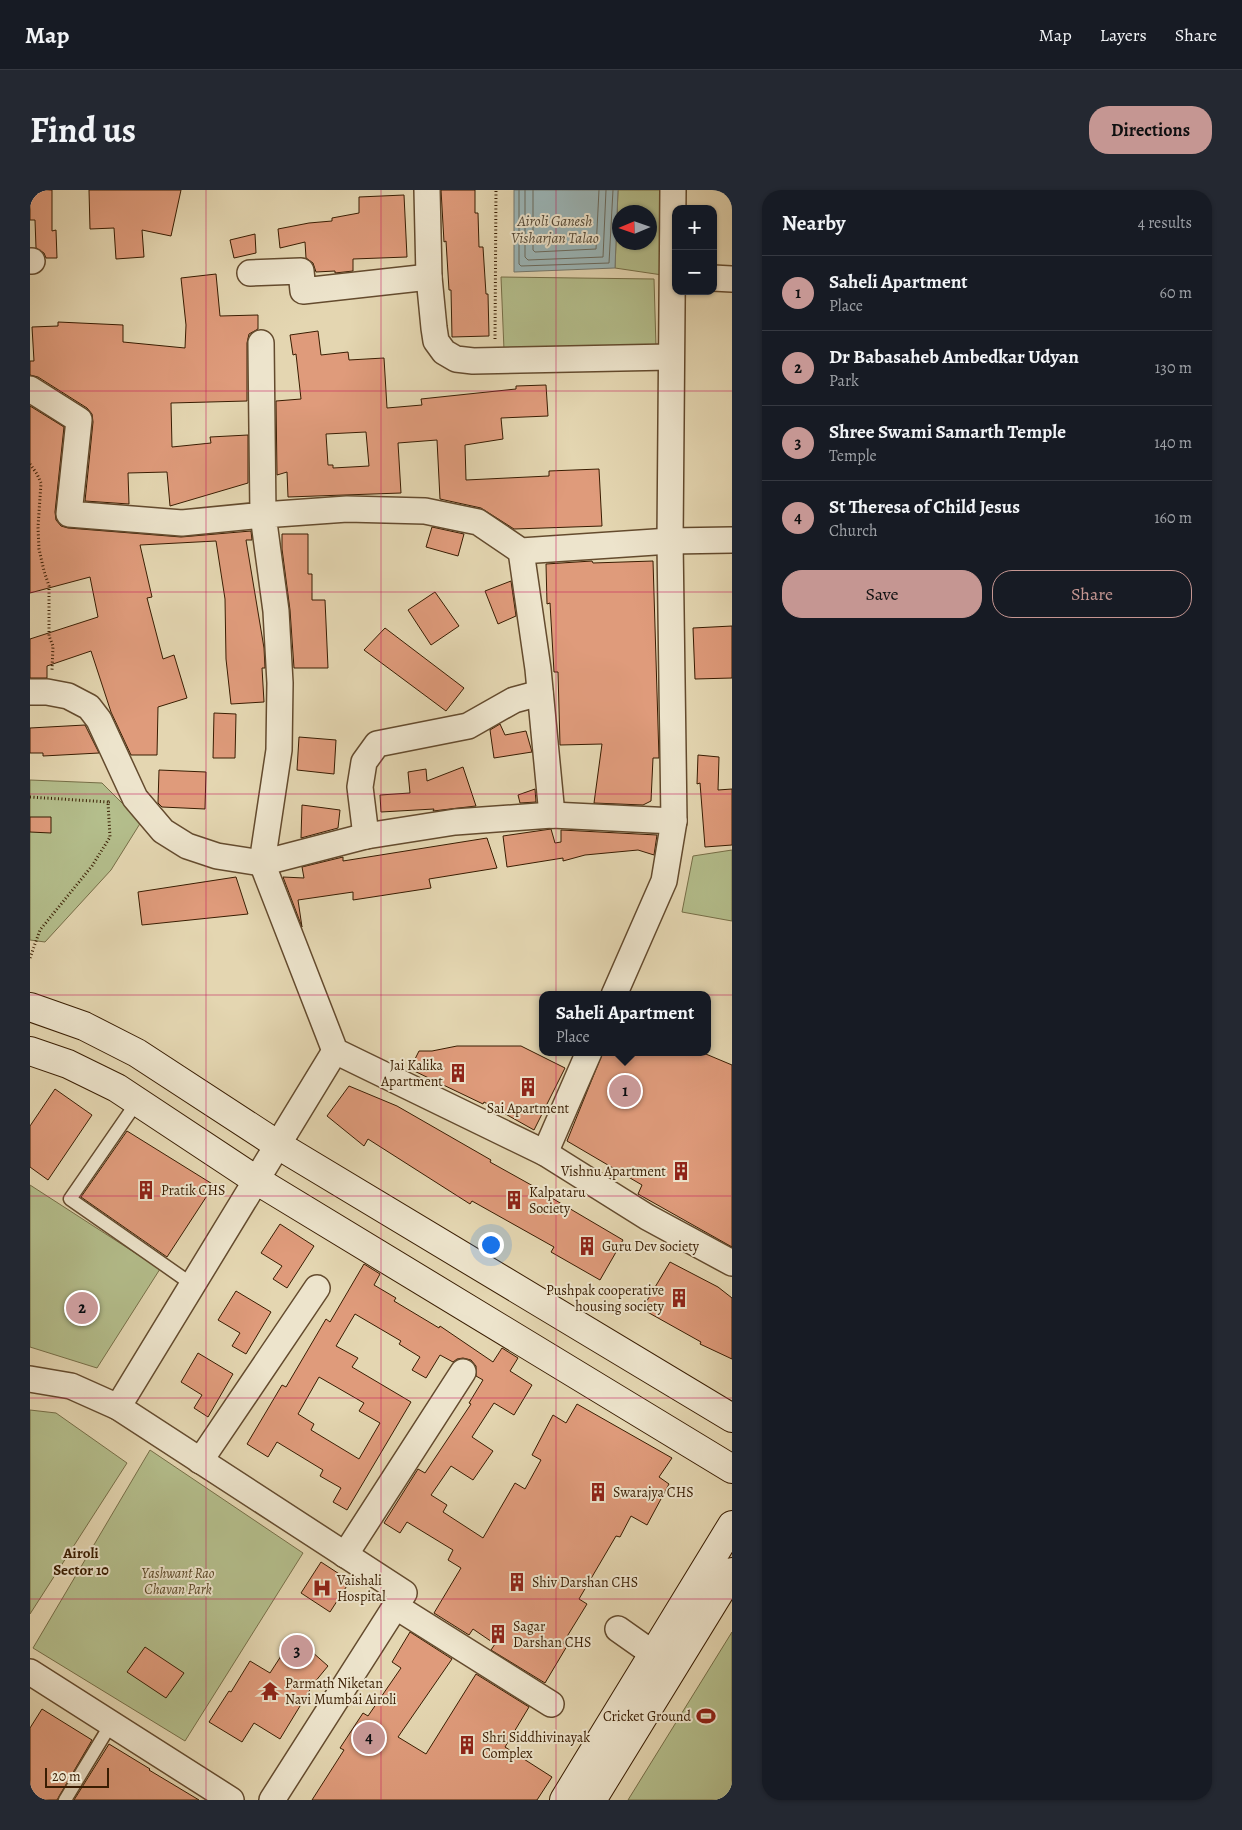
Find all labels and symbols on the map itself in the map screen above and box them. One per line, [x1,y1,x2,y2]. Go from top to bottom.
north arrow [612,205,657,250]
water label: Airoli Ganesh Visharjan Talao [511,211,599,248]
place label: Jai Kalika Apartment [380,1056,443,1091]
building icon: Jai Kalika Apartment [447,1062,469,1084]
pin: 1 [609,1072,641,1110]
building icon: Sai Apartment [517,1076,539,1098]
place label: Sai Apartment [487,1099,570,1118]
building icon: Vishnu Apartment [670,1160,692,1182]
place label: Vishnu Apartment [560,1162,666,1181]
building icon: Pratik CHS [135,1179,157,1201]
place label: Pratik CHS [161,1181,225,1200]
place label: Kalpataru Society [529,1183,586,1218]
building icon: Kalpataru Society [503,1189,525,1211]
your location [478,1232,504,1258]
building icon: Guru Dev society [576,1235,598,1257]
place label: Guru Dev society [602,1237,700,1256]
place label: Pushpak cooperative housing society [546,1281,665,1316]
building icon: Pushpak cooperative housing society [668,1287,690,1309]
pin: 2 [66,1289,98,1327]
building icon: Swarajya CHS [587,1481,609,1503]
place label: Swarajya CHS [613,1483,694,1502]
district label: Airoli Sector 10 [53,1543,109,1580]
park label: Yashwant Rao Chavan Park [142,1564,215,1599]
place label: Vaishali Hospital [336,1571,386,1606]
building icon: Shiv Darshan CHS [506,1571,528,1593]
place label: Shiv Darshan CHS [532,1573,638,1592]
hospital icon: Vaishali Hospital [311,1577,333,1599]
place label: Sagar Darshan CHS [513,1617,592,1652]
building icon: Sagar Darshan CHS [487,1623,509,1645]
pin: 3 [281,1632,313,1670]
place label: Parmath Niketan Navi Mumbai Airoli [285,1674,397,1709]
temple icon: Parmath Niketan Navi Mumbai Airoli [259,1680,281,1702]
sports icon: Cricket Ground [695,1705,717,1727]
place label: Cricket Ground [603,1707,691,1726]
pin: 4 [353,1719,385,1757]
place label: Shri Siddhivinayak Complex [482,1728,590,1763]
building icon: Shri Siddhivinayak Complex [456,1734,478,1756]
scale bar [45,1765,109,1788]

